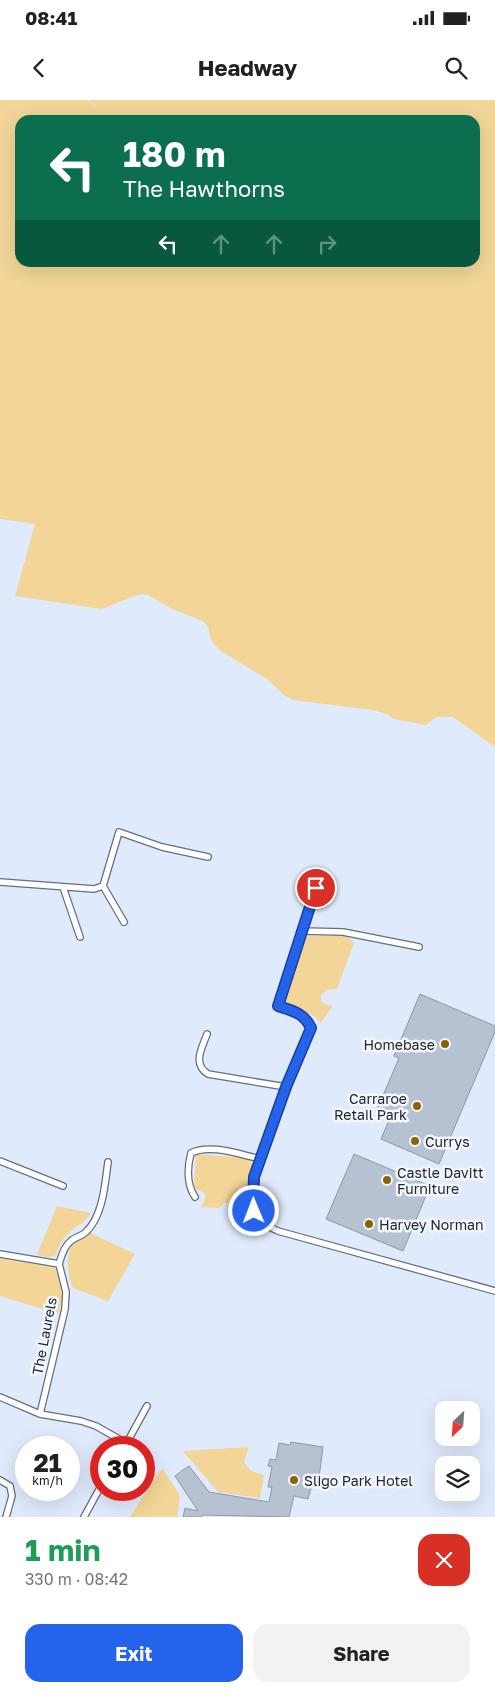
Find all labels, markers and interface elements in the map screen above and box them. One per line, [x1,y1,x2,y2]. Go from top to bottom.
text: 08:41 [25,6,77,29]
icon: back [25,54,53,82]
text: Headway [198,54,297,81]
icon: search [442,54,470,82]
text: 180 m [123,133,226,175]
icon: left [40,135,105,200]
text: The Hawthorns [123,175,285,202]
icon: left [154,230,182,258]
icon: ahead [207,230,235,258]
icon: ahead [260,230,288,258]
icon: right [313,230,341,258]
pin [295,867,337,909]
icon: arrive [302,874,330,902]
place label: Homebase [363,1036,435,1053]
marker: Homebase [439,1038,451,1050]
place label: Carraroe Retail Park [334,1090,407,1123]
marker: Carraroe Retail Park [411,1100,423,1112]
place label: Currys [425,1133,470,1150]
marker: Currys [409,1135,421,1147]
place label: Castle Davitt Furniture [397,1164,484,1197]
marker: Castle Davitt Furniture [381,1174,393,1186]
position arrow [227,1184,279,1236]
place label: Harvey Norman [379,1216,484,1233]
marker: Harvey Norman [363,1218,375,1230]
street label: The Laurels [28,1296,60,1376]
north arrow [435,1401,480,1446]
map controls [435,1401,480,1501]
speed limit sign: 30 [90,1436,155,1501]
text: 21 [33,1447,62,1478]
button: layers [435,1456,480,1501]
place label: Sligo Park Hotel [304,1472,413,1489]
text: km/h [32,1473,63,1488]
marker: Sligo Park Hotel [288,1474,300,1486]
text: 1 min [25,1532,101,1568]
button: close [418,1534,470,1586]
text: 330 m · 08:42 [25,1569,128,1589]
button: Exit [25,1624,243,1682]
button: Share [253,1624,470,1682]

